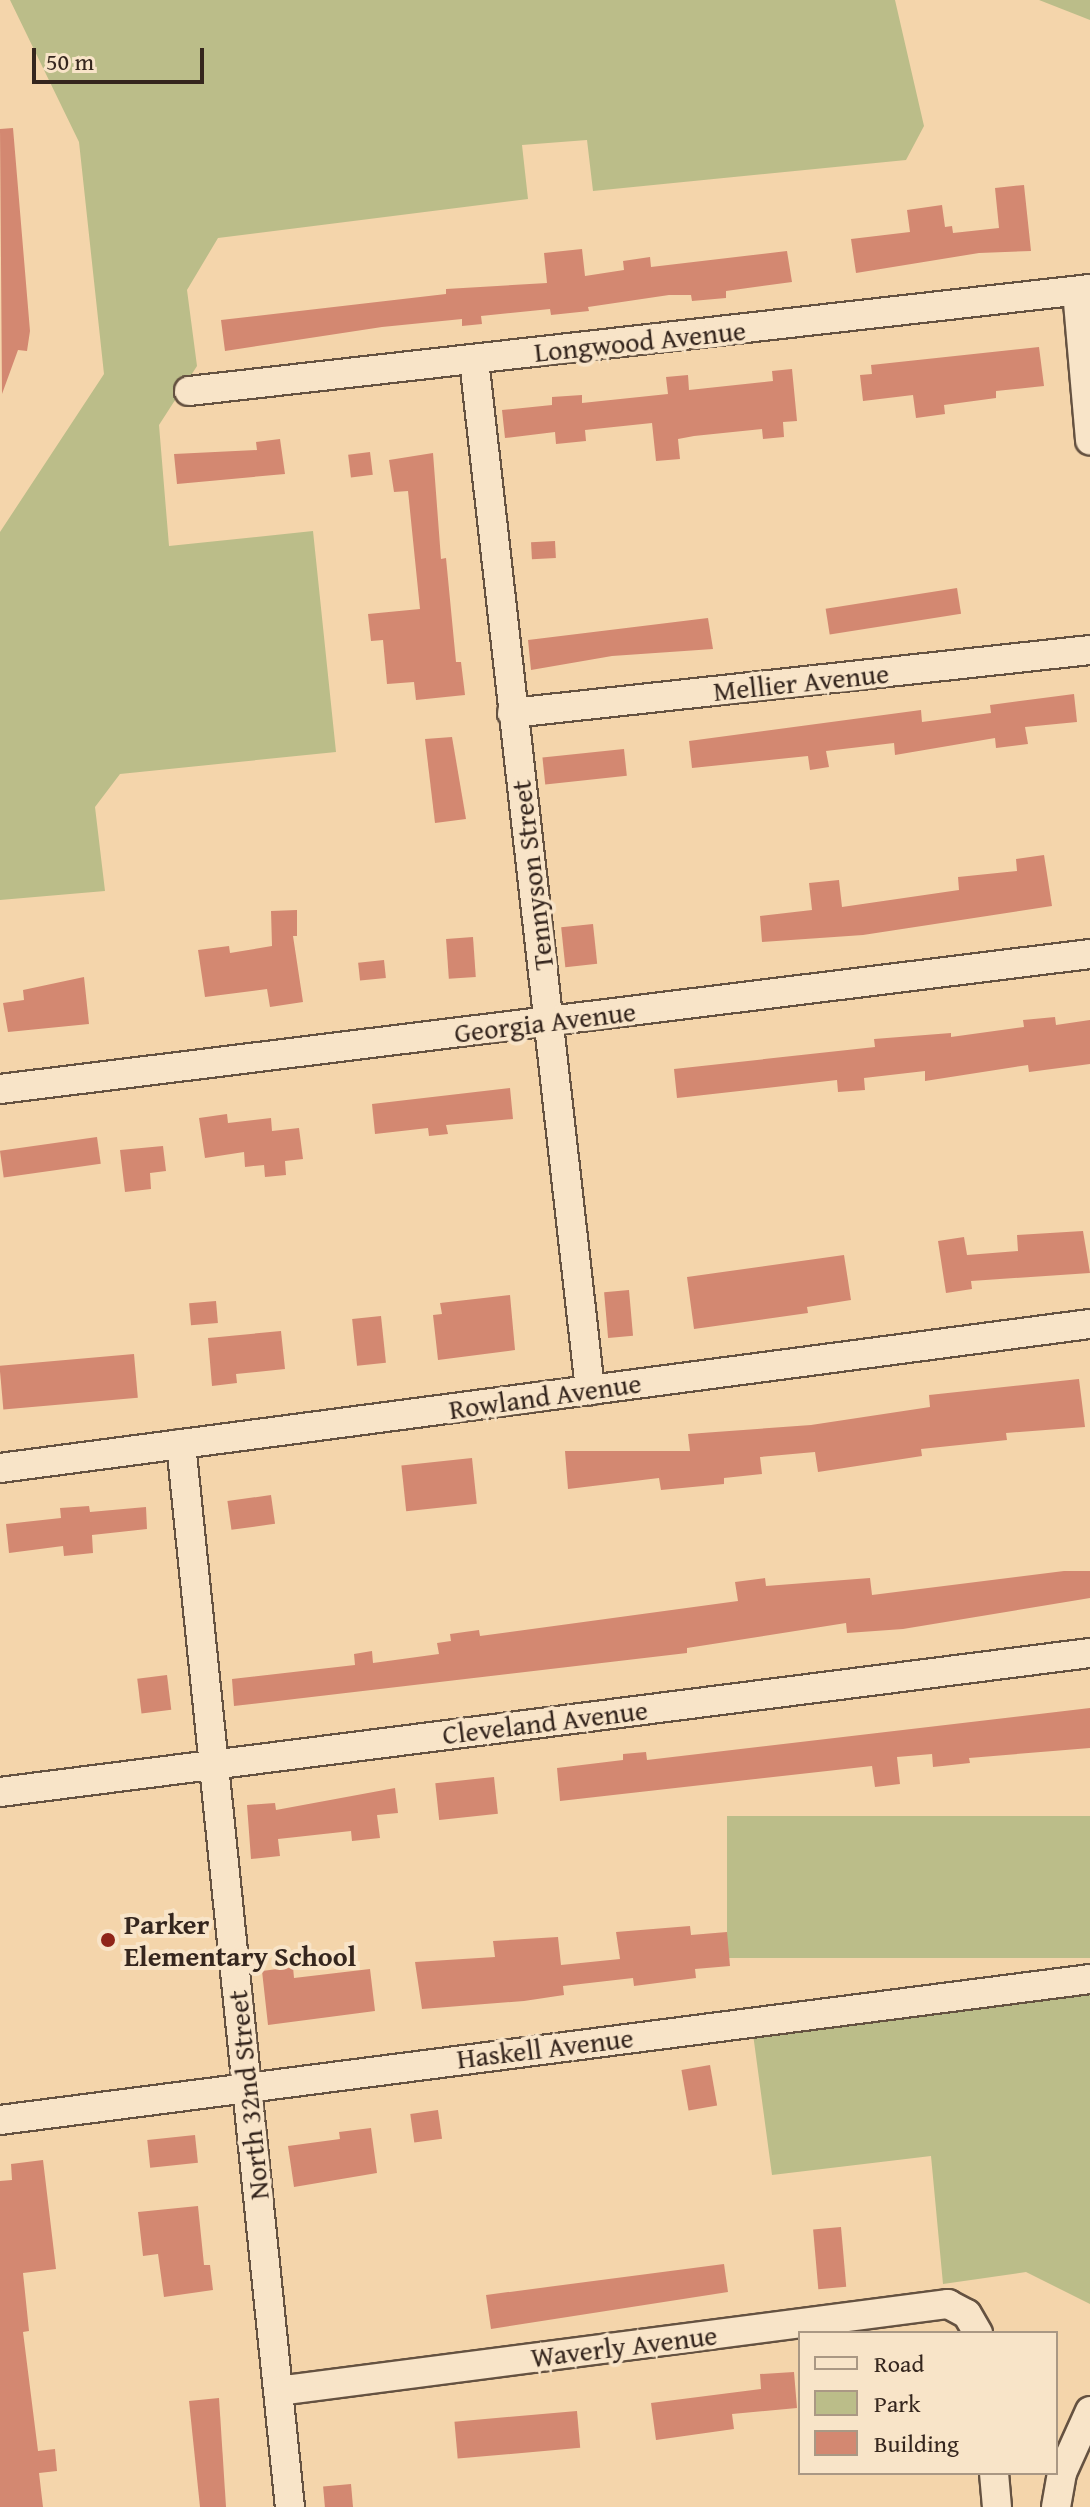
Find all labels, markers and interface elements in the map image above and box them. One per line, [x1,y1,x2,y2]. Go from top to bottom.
scale bar [36,32,208,82]
text: 50 m [46,44,94,79]
street label: Longwood Avenue [532,313,748,369]
street label: Mellier Avenue [711,656,891,708]
street label: Tennyson Street [504,778,560,972]
street label: Georgia Avenue [452,994,638,1050]
street label: Rowland Avenue [447,1366,643,1426]
street label: Cleveland Avenue [440,1693,650,1751]
place label: Parker Elementary School [124,1907,356,1973]
marker: Parker Elementary School [99,1931,117,1949]
street label: North 32nd Street [220,1989,276,2201]
street label: Haskell Avenue [455,2021,635,2075]
street label: Waverly Avenue [529,2318,719,2374]
legend [798,2331,1058,2475]
text: Road [874,2346,924,2381]
text: Park [874,2386,920,2421]
text: Building [874,2426,959,2461]

